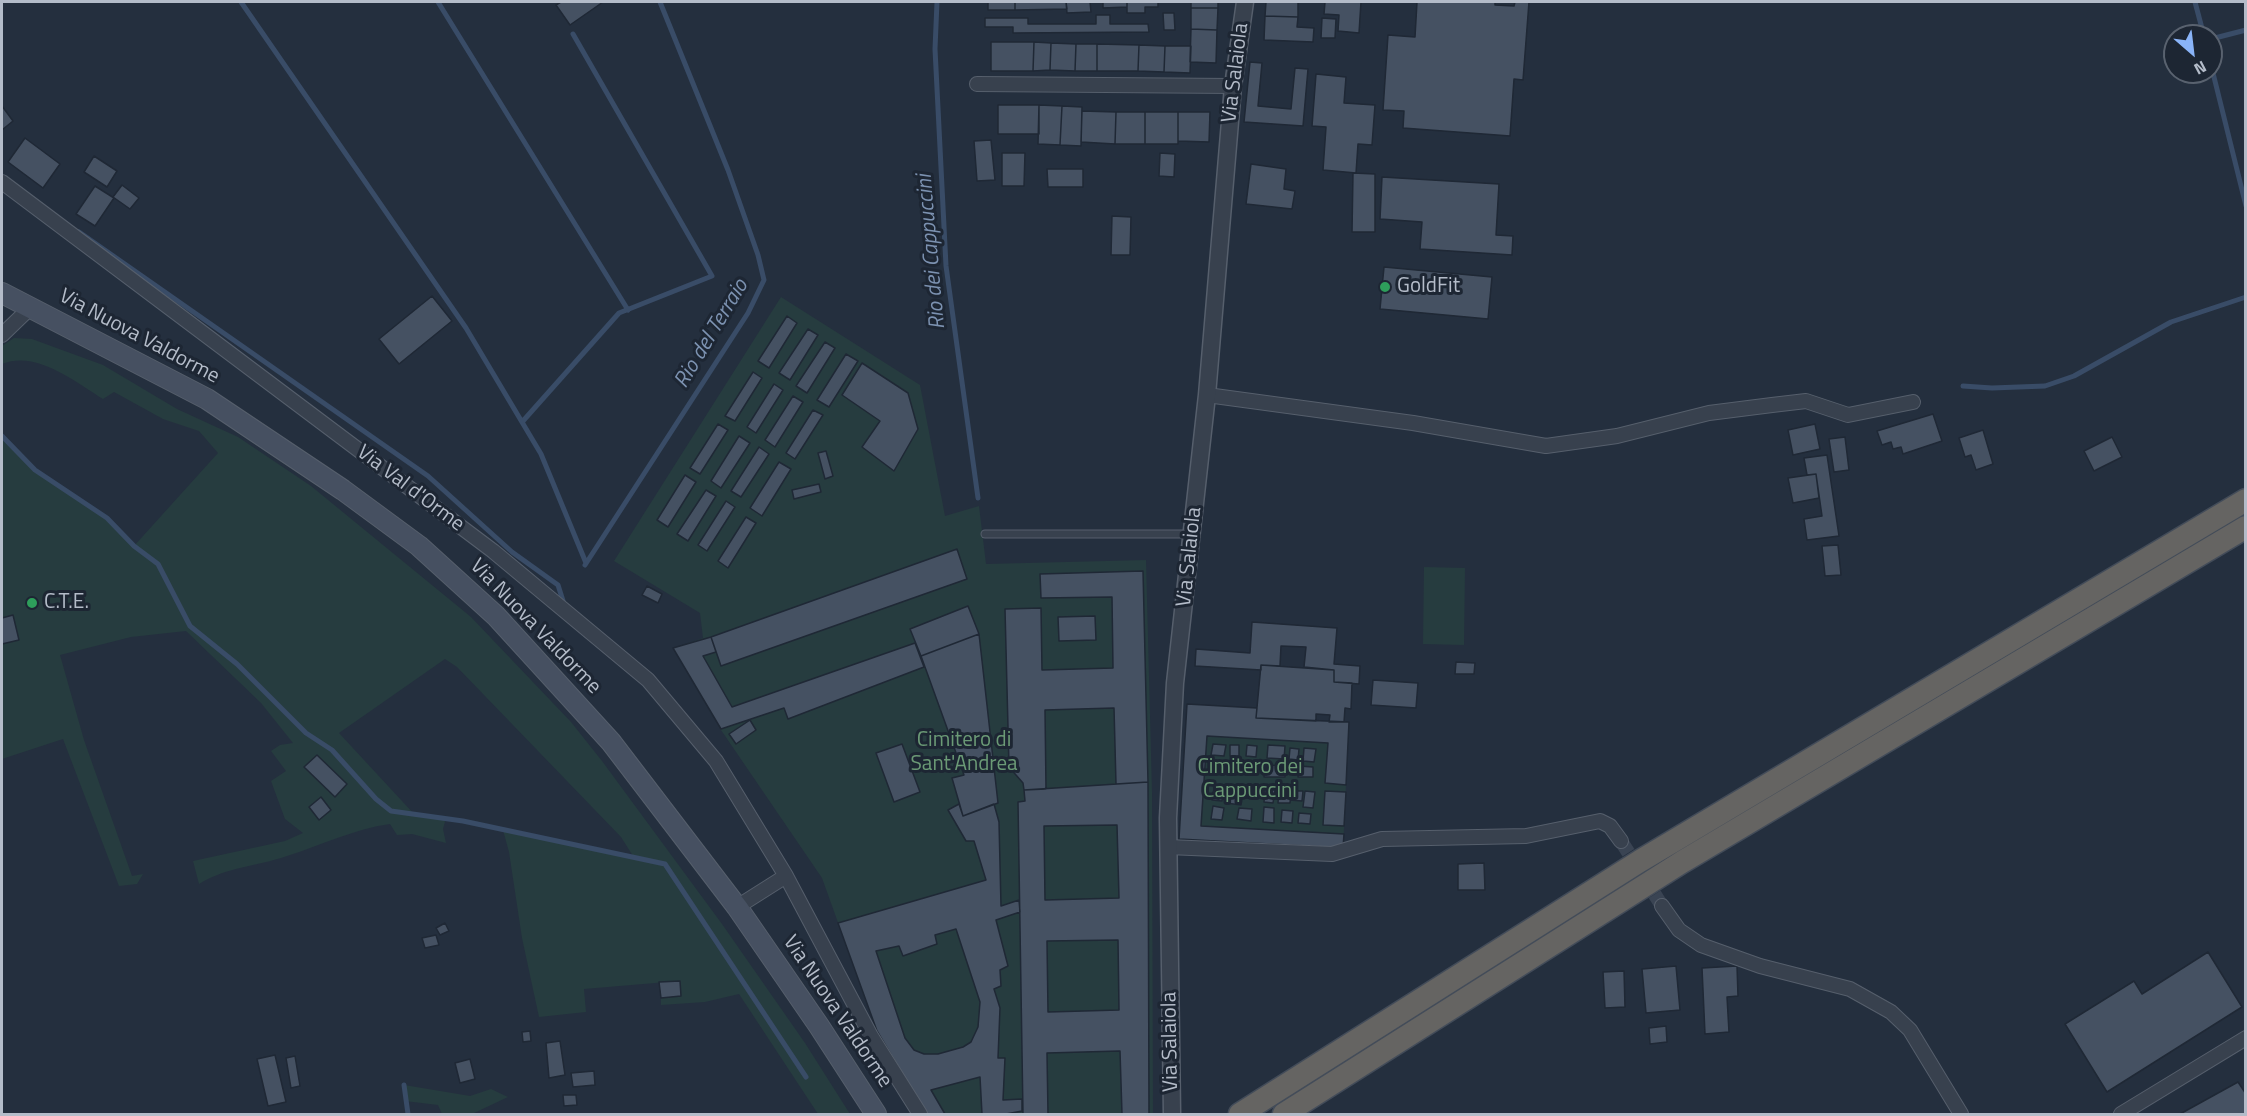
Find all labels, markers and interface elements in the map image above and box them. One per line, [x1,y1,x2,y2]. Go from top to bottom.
street label: Via Salaiola [1217,22,1255,124]
north arrow [2163,24,2223,84]
text: N [2190,55,2211,81]
water label: Rio dei Cappuccini [912,173,952,331]
place label: GoldFit [1397,274,1460,300]
water label: Rio del Terraio [669,275,755,393]
marker: GoldFit [1378,280,1392,294]
street label: Via Nuova Valdorme [55,284,223,390]
street label: Via Val d'Orme [351,440,469,538]
street label: Via Salaiola [1172,506,1208,608]
street label: Via Nuova Valdorme [464,554,606,700]
place label: C.T.E. [44,590,89,616]
marker: C.T.E. [25,596,39,610]
park label: Cimitero di Sant'Andrea [910,728,1018,778]
park label: Cimitero dei Cappuccini [1197,755,1303,805]
street label: Via Nuova Valdorme [777,931,897,1093]
street label: Via Salaiola [1158,992,1184,1092]

